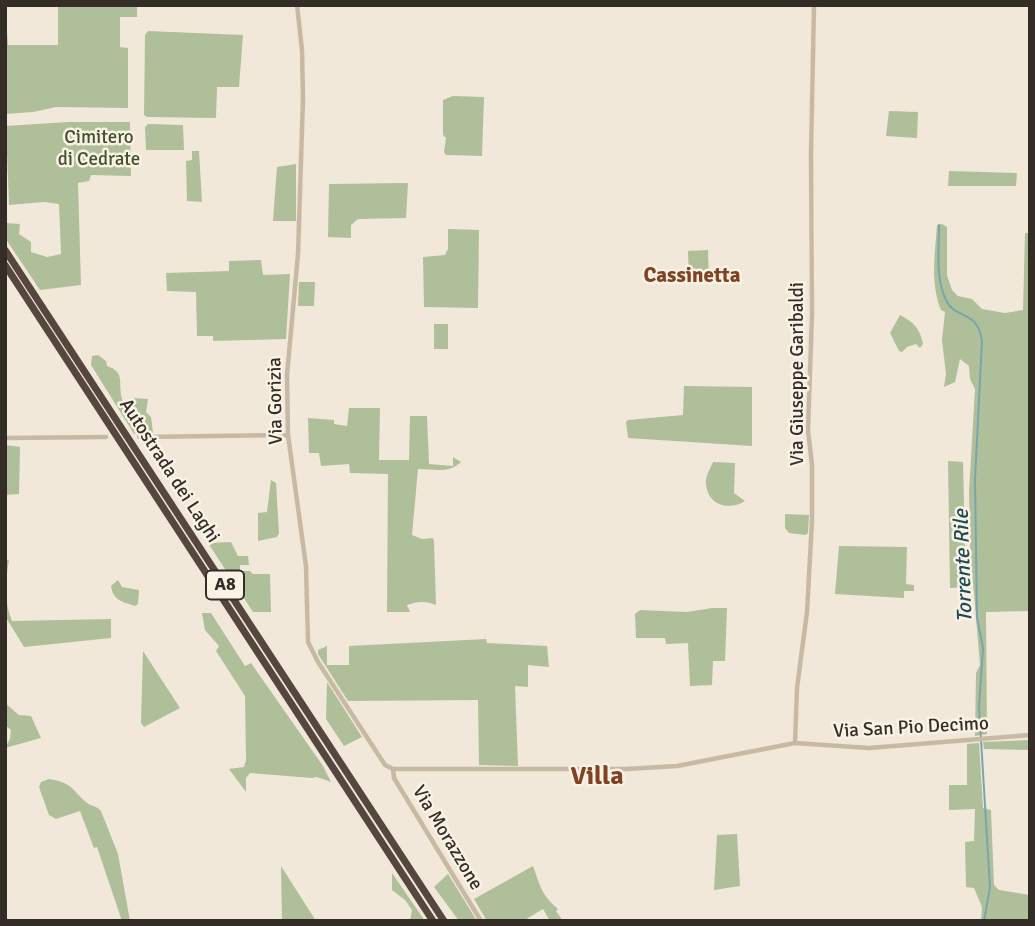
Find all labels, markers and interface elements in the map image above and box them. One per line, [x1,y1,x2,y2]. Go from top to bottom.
park label: Cimitero di Cedrate [58,127,140,171]
district label: Cassinetta [644,263,740,289]
street label: Via Giuseppe Garibaldi [787,282,809,466]
street label: Via Gorizia [264,357,288,445]
street label: Autostrada dei Laghi [114,395,224,547]
water label: Torrente Rile [949,509,979,623]
road number: A8 [206,570,244,600]
street label: Via San Pio Decimo [833,713,989,743]
district label: Villa [571,761,623,793]
street label: Via Morazzone [407,782,487,894]

